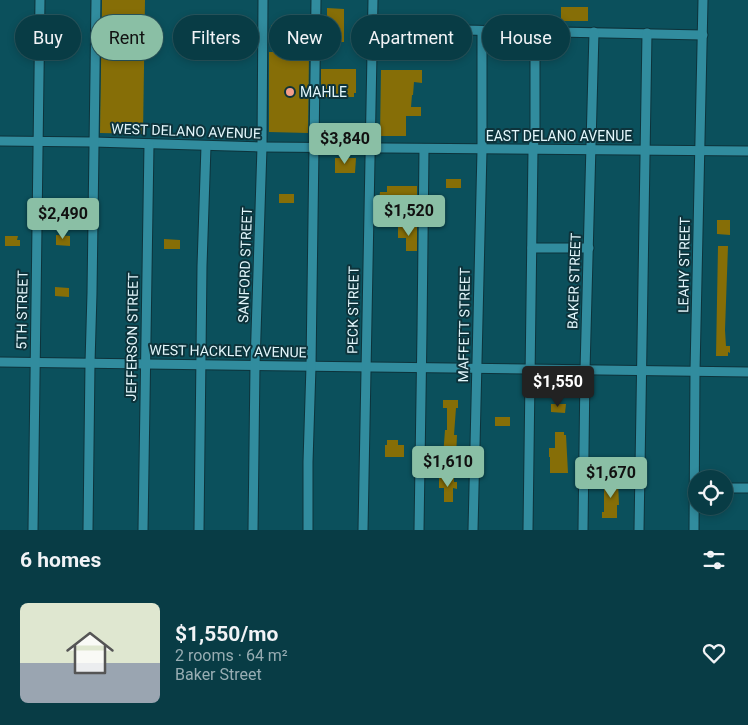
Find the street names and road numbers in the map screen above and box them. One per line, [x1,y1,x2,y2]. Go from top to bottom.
street label: WEST DELANO AVENUE [111,120,261,142]
street label: EAST DELANO AVENUE [486,128,632,144]
street label: SANFORD STREET [235,206,255,323]
street label: LEAHY STREET [675,216,693,313]
street label: BAKER STREET [564,232,584,329]
street label: PECK STREET [344,265,362,354]
street label: MAFFETT STREET [455,267,473,383]
street label: 5TH STREET [13,270,31,350]
street label: JEFFERSON STREET [123,272,141,402]
street label: WEST HACKLEY AVENUE [149,342,307,360]

